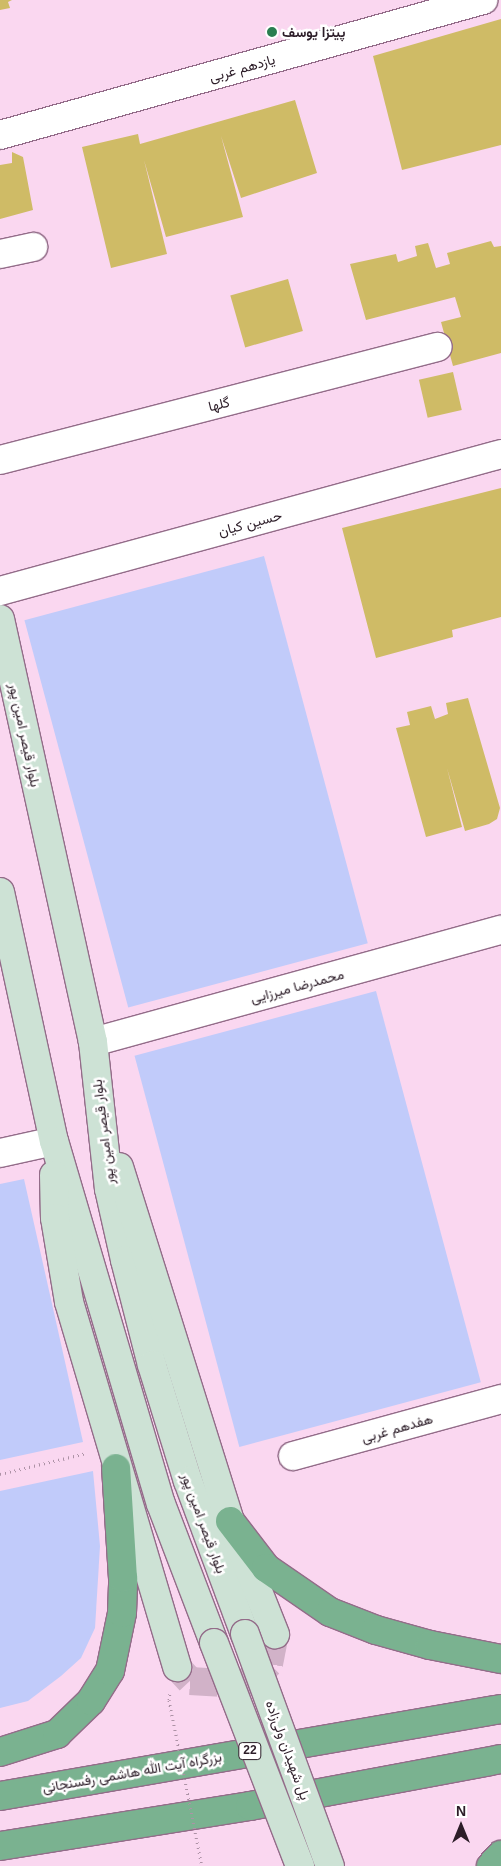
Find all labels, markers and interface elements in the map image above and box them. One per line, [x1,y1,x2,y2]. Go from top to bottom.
place label: پیتزا یوسف [282,24,345,40]
marker: پیتزا یوسف [266,26,278,38]
street label: یازدهم غربی [207,51,277,85]
street label: گلها [207,393,231,415]
street label: حسین کیان [216,506,284,540]
street label: بلوار قیصر امین پور [6,681,44,789]
street label: محمدرضا میرزایی [248,965,346,1007]
street label: بلوار قیصر امین پور [88,1078,118,1186]
street label: هفدهم غربی [359,1410,435,1446]
street label: بلوار قیصر امین پور [178,1470,230,1576]
street label: پل شهیدان ولی‌زاده [262,1698,314,1802]
road number: 22 [238,1742,262,1760]
street label: بزرگراه آیت الله هاشمی رفسنجانی [41,1748,223,1796]
north arrow [436,1801,486,1851]
text: N [456,1803,466,1819]

